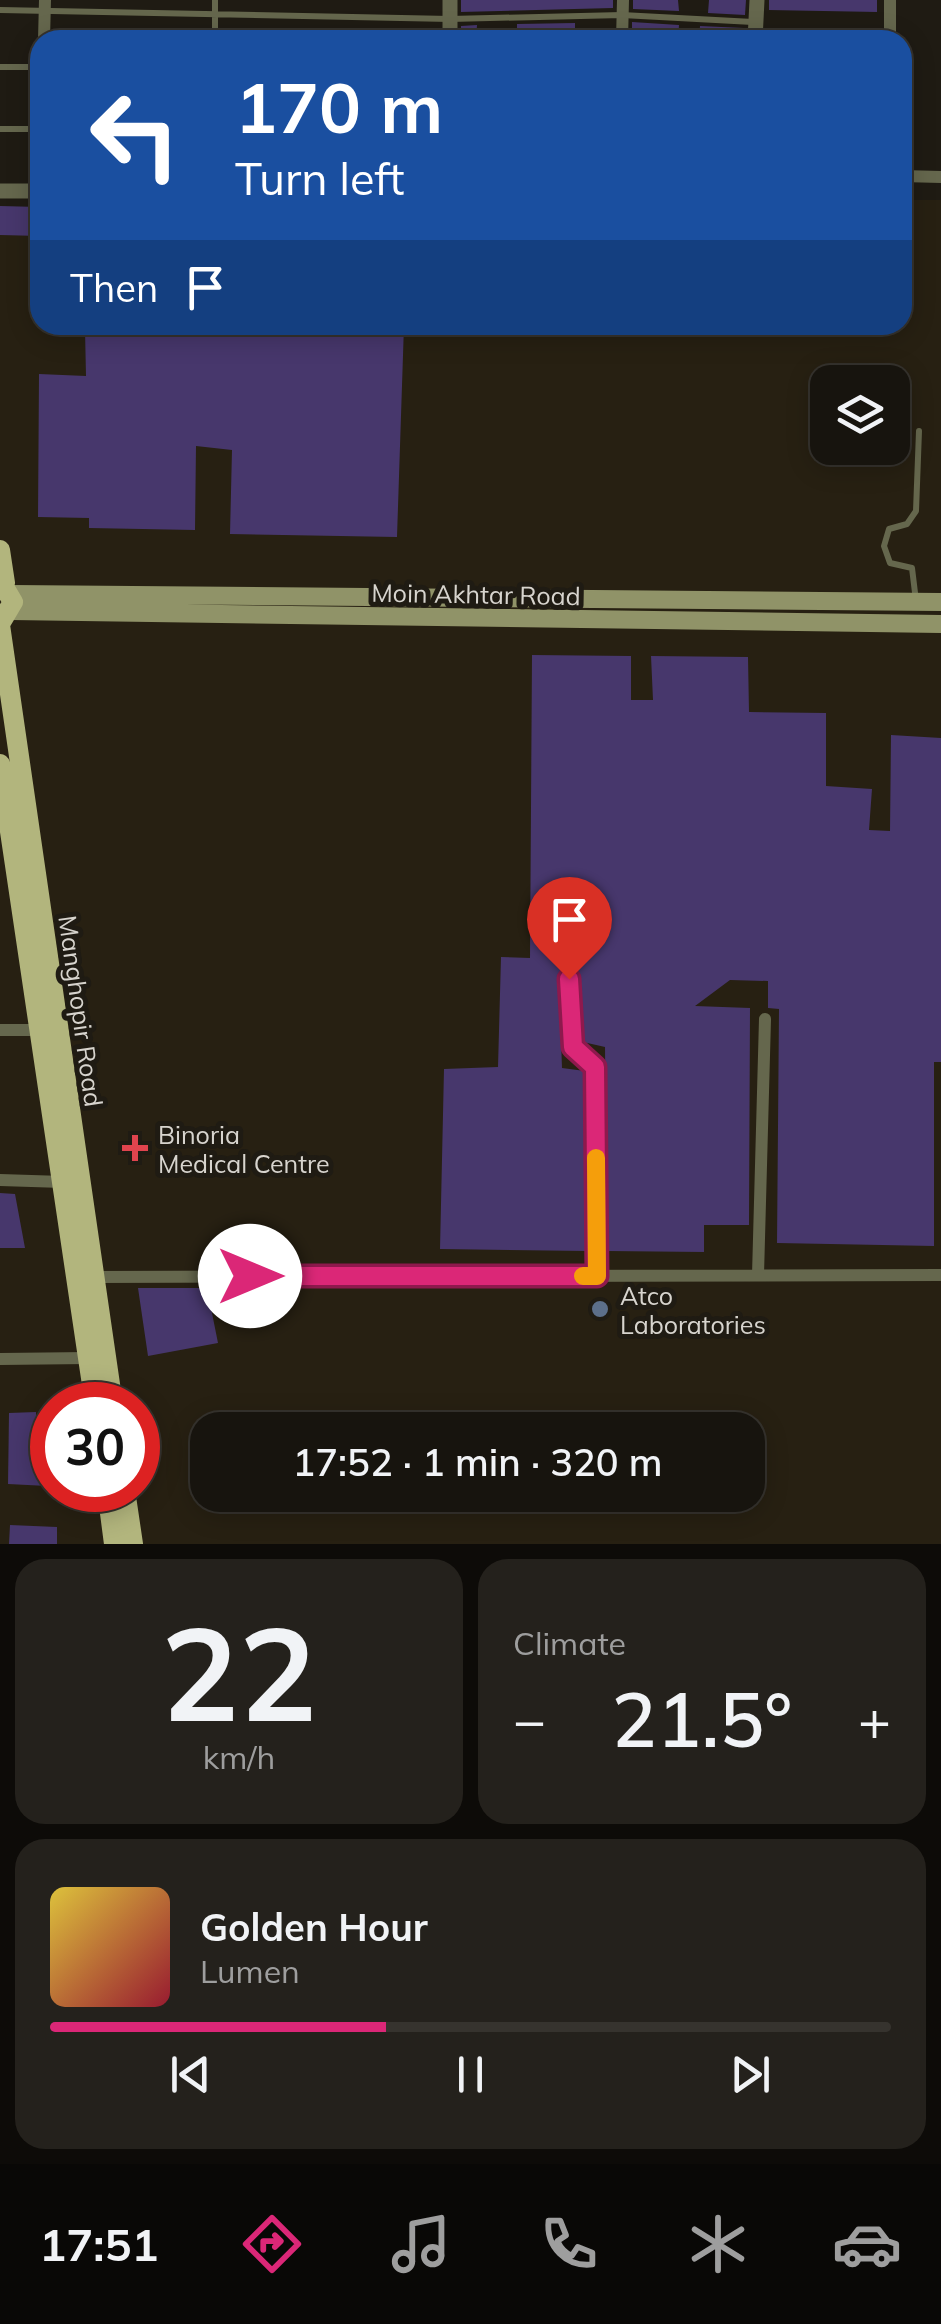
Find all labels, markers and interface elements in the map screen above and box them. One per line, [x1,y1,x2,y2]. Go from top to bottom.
text: 170 m [235,63,443,151]
icon: left [70,70,200,200]
text: Turn left [235,150,404,206]
icon: arrive [178,260,233,315]
text: Then [70,264,158,312]
map controls [810,365,910,465]
button: layers [810,365,910,465]
street label: Moin Akhtar Road [371,577,581,611]
pin [527,877,612,980]
icon: arrive [542,892,597,947]
street label: Manghopir Road [52,913,110,1109]
place label: Binoria Medical Centre [158,1119,330,1179]
marker: Binoria Medical Centre [122,1135,148,1161]
position arrow [198,1224,302,1328]
place label: Atco Laboratories [620,1280,766,1340]
marker: Atco Laboratories [589,1298,611,1320]
speed limit sign: 30 [30,1382,160,1512]
text: 17:52 · 1 min · 320 m [292,1438,663,1486]
text: 22 [161,1590,317,1754]
text: Climate [513,1623,626,1663]
text: 21.5° [612,1672,792,1766]
text: − [513,1685,546,1754]
text: + [858,1685,891,1754]
text: km/h [203,1737,275,1777]
text: Golden Hour [200,1903,428,1951]
text: Lumen [200,1951,300,1991]
icon: previous [163,2047,218,2102]
icon: pause [443,2047,498,2102]
icon: next [723,2047,778,2102]
icon: directions [237,2209,307,2279]
icon: music [386,2209,456,2279]
icon: phone [534,2209,604,2279]
icon: climate [683,2209,753,2279]
icon: car [832,2209,902,2279]
text: 17:51 [39,2216,158,2272]

